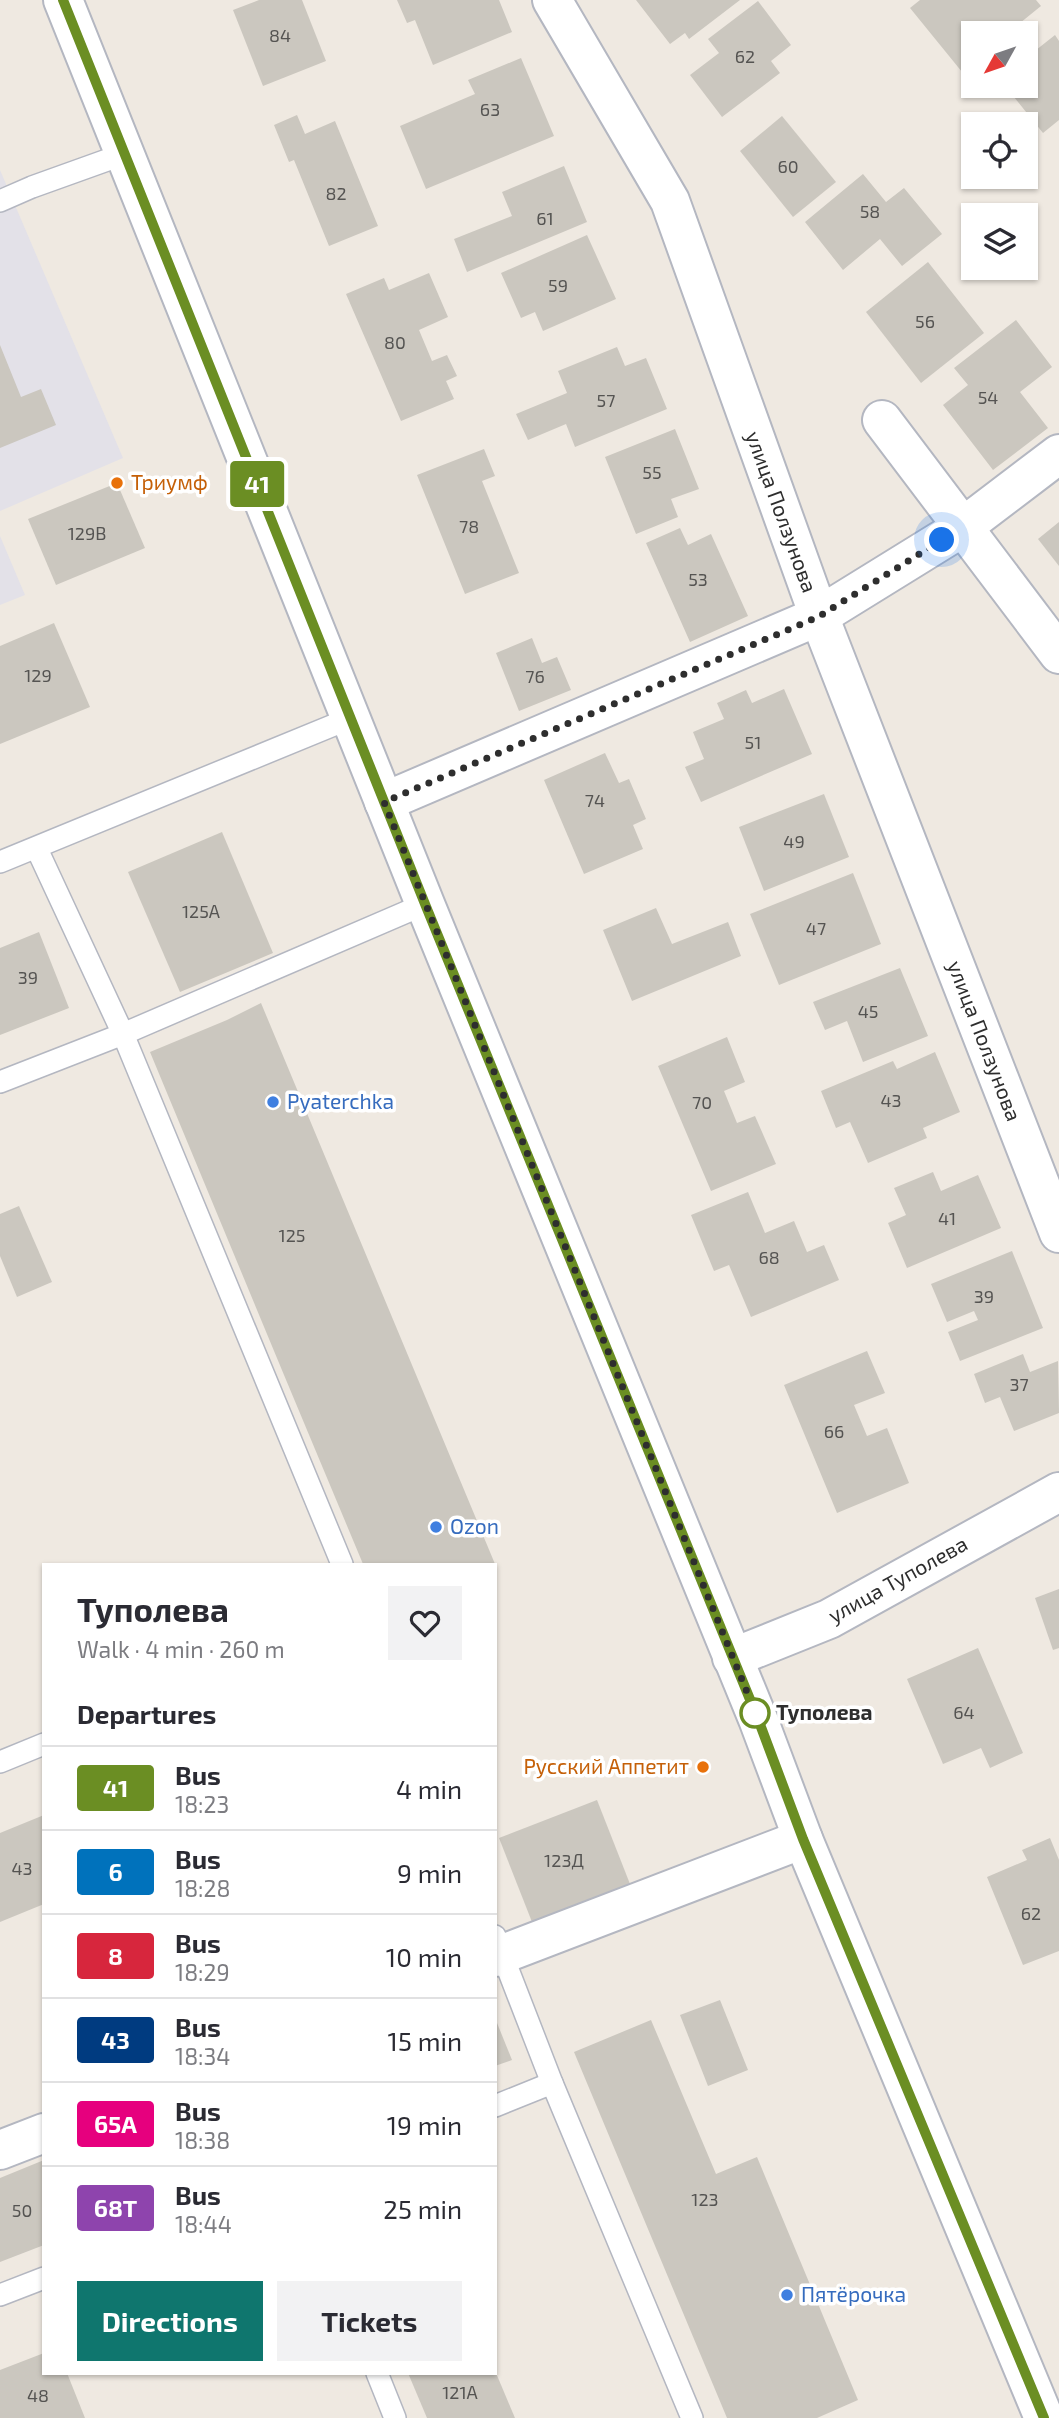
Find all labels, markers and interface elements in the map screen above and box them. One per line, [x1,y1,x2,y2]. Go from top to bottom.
north arrow [961,21,1038,98]
map controls [961,21,1038,280]
house number: 84 [269,24,291,46]
house number: 62 [735,45,755,67]
house number: 63 [480,98,500,120]
button: locate [961,112,1038,189]
house number: 60 [777,155,799,177]
house number: 82 [325,182,347,204]
house number: 58 [860,200,880,222]
button: layers [961,203,1038,280]
house number: 61 [536,207,554,229]
house number: 59 [548,274,568,296]
house number: 56 [915,310,935,332]
house number: 80 [384,331,406,353]
house number: 54 [978,386,998,408]
house number: 57 [597,389,615,411]
street label: улица Ползунова [741,427,823,596]
line badge: 41 [226,461,288,507]
house number: 55 [642,461,662,483]
place label: Триумф [131,469,208,495]
text: 41 [244,469,270,498]
marker: Триумф [109,475,125,491]
house number: 78 [459,515,479,537]
house number: 129В [68,522,106,544]
your location [924,522,959,557]
house number: 53 [688,568,708,590]
house number: 129 [24,664,52,686]
house number: 76 [525,665,545,687]
house number: 51 [745,731,761,753]
house number: 74 [585,789,605,811]
house number: 49 [783,830,805,852]
house number: 125А [182,900,221,922]
house number: 47 [806,917,826,939]
street label: улица Ползунова [942,957,1028,1125]
house number: 39 [18,966,38,988]
house number: 45 [858,1000,878,1022]
place label: Pyaterchka [287,1088,394,1113]
house number: 43 [880,1089,902,1111]
house number: 70 [692,1091,712,1113]
marker: Pyaterchka [265,1094,281,1110]
house number: 41 [938,1207,956,1229]
house number: 125 [279,1224,305,1246]
house number: 68 [758,1246,780,1268]
house number: 39 [974,1285,994,1307]
house number: 37 [1009,1373,1029,1395]
house number: 66 [824,1420,844,1442]
place label: Ozon [450,1513,499,1538]
marker: Ozon [428,1519,444,1535]
street label: улица Туполева [823,1530,972,1628]
button: heart [388,1586,462,1660]
text: Туполева [77,1589,229,1629]
text: Walk · 4 min · 260 m [77,1635,285,1663]
text: Departures [77,1698,216,1729]
marker: Туполева [740,1698,770,1728]
place label: Туполева [776,1699,873,1724]
house number: 64 [953,1701,975,1723]
place label: Русский Аппетит [523,1753,689,1779]
text: Bus [175,1759,221,1790]
marker: Русский Аппетит [695,1759,711,1775]
text: 41 [103,1773,128,1802]
text: 4 min [396,1773,462,1804]
text: 18:23 [175,1790,229,1818]
text: Bus [175,1843,221,1874]
house number: 123Д [544,1849,584,1871]
house number: 43 [11,1857,33,1879]
text: 6 [108,1857,123,1886]
text: 9 min [397,1857,462,1888]
text: 18:28 [175,1874,230,1902]
house number: 62 [1021,1902,1041,1924]
text: Bus [175,1927,221,1958]
text: 8 [108,1941,123,1970]
text: 10 min [386,1941,462,1972]
text: 18:29 [175,1958,230,1986]
text: Bus [175,2011,221,2042]
text: 43 [101,2025,130,2054]
text: 15 min [388,2025,462,2056]
text: 18:34 [175,2042,230,2070]
text: Bus [175,2095,221,2126]
text: 65А [94,2109,137,2138]
text: 19 min [387,2109,462,2140]
text: 18:38 [175,2126,230,2154]
text: Bus [175,2179,221,2210]
house number: 123 [691,2188,719,2210]
text: 68Т [94,2193,137,2222]
text: 25 min [383,2193,462,2224]
house number: 50 [12,2199,32,2221]
text: 18:44 [175,2210,232,2238]
button: Directions [77,2281,263,2361]
button: Tickets [277,2281,462,2361]
place label: Пятёрочка [801,2281,906,2306]
marker: Пятёрочка [779,2287,795,2303]
house number: 121А [442,2381,479,2403]
house number: 48 [27,2384,49,2406]

